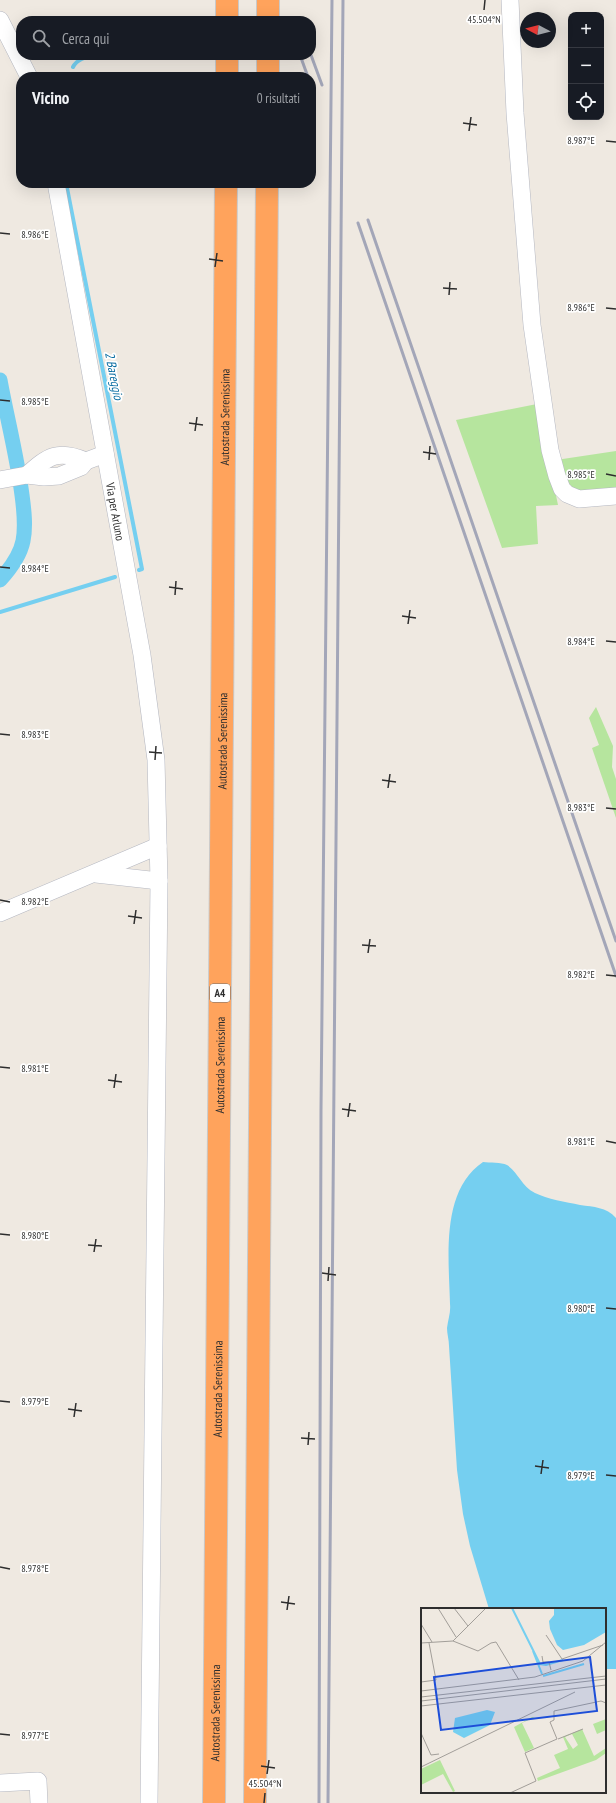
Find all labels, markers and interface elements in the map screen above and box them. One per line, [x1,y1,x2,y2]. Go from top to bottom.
north arrow [520,12,556,48]
map controls [568,12,604,120]
button: + [568,12,604,48]
text: 45.504°N [467,13,501,26]
search box [16,16,316,60]
icon: search [30,27,52,49]
text: Cerca qui [62,29,110,48]
button: − [568,48,604,84]
button: locate [568,84,604,120]
text: Vicino [32,87,69,109]
text: 0 risultati [257,90,300,107]
text: 8.987°E [567,134,595,147]
text: 8.986°E [21,228,49,241]
text: 8.986°E [567,301,595,314]
water label: 2 Bareggio [101,351,127,403]
street label: Autostrada Serenissima [216,368,232,466]
text: 8.985°E [21,395,49,408]
text: 8.985°E [567,468,595,481]
street label: Via per Arluno [103,480,129,542]
text: 8.984°E [21,562,49,575]
text: 8.984°E [567,635,595,648]
street label: Autostrada Serenissima [214,692,230,790]
text: 8.983°E [21,728,49,741]
text: 8.983°E [567,801,595,814]
text: 8.982°E [21,895,49,908]
text: 8.982°E [567,968,595,981]
road number: A4 [210,984,230,1002]
street label: Autostrada Serenissima [212,1016,227,1114]
text: 8.981°E [21,1062,49,1075]
text: 8.981°E [567,1135,595,1148]
text: 8.980°E [21,1229,49,1242]
text: 8.980°E [567,1302,595,1315]
street label: Autostrada Serenissima [209,1340,225,1438]
text: 8.979°E [21,1395,49,1408]
text: 8.979°E [567,1469,595,1482]
text: 8.978°E [21,1562,49,1575]
inset map [421,1608,606,1793]
street label: Autostrada Serenissima [207,1664,223,1762]
text: 8.977°E [21,1729,49,1742]
text: 45.504°N [248,1777,282,1790]

